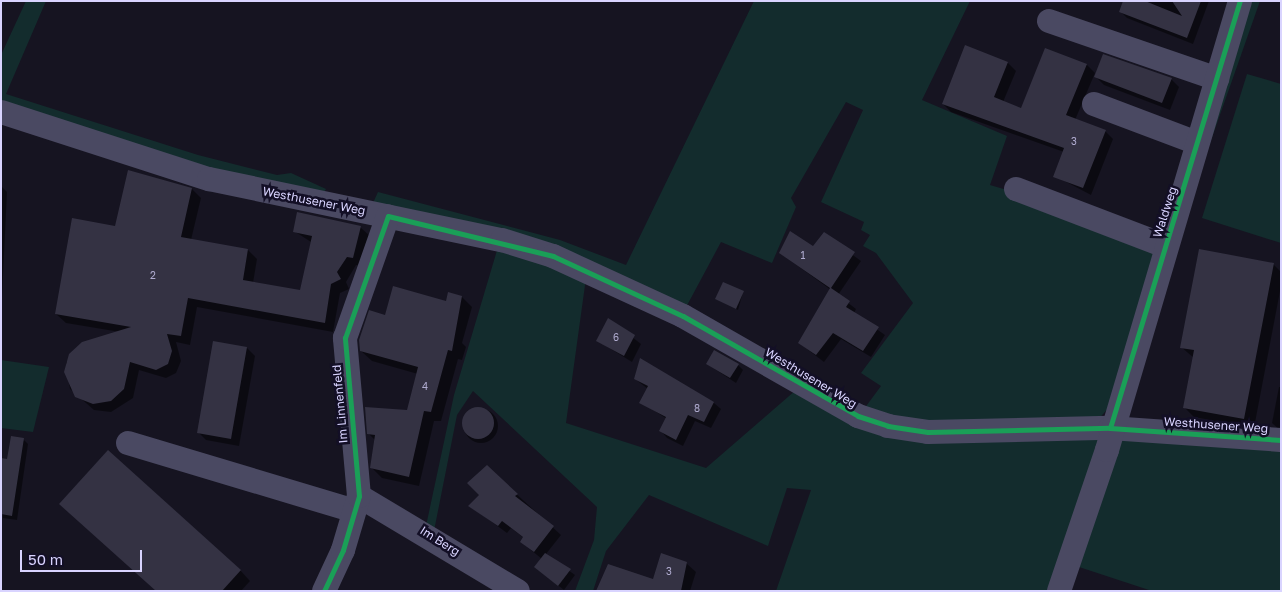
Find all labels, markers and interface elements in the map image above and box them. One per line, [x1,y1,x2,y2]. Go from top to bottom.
house number: 3 [1071,136,1077,148]
street label: Westhusener Weg [261,184,367,218]
street label: Waldweg [1150,185,1180,239]
house number: 1 [801,250,805,262]
house number: 2 [150,270,156,282]
house number: 6 [613,332,619,344]
street label: Westhusener Weg [762,345,860,411]
street label: Im Linnenfeld [329,364,351,444]
house number: 4 [422,381,428,393]
house number: 8 [694,403,700,415]
street label: Westhusener Weg [1163,414,1269,436]
street label: Im Berg [417,523,463,559]
scale bar [22,540,145,572]
text: 50 m [28,550,63,568]
house number: 3 [666,566,672,578]

